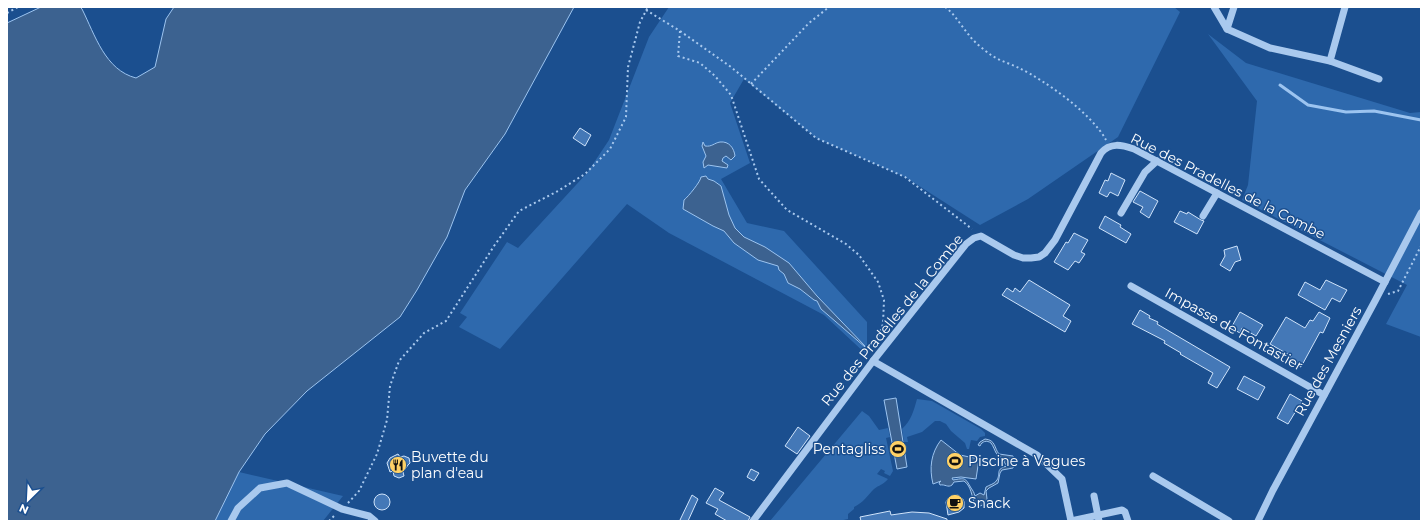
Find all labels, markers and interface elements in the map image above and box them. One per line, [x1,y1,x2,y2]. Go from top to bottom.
street label: Rue des Pradelles de la Combe [1128,129,1328,243]
street label: Rue des Pradelles de la Combe [817,230,967,410]
street label: Impasse de Fontastier [1162,284,1307,375]
street label: Rue des Mesniers [1290,303,1366,419]
sports icon: Pentagliss [888,439,908,459]
place label: Pentagliss [813,440,885,458]
place label: Buvette du plan d'eau [411,448,489,482]
sports icon: Piscine à Vagues [945,451,965,471]
place label: Piscine à Vagues [968,452,1085,470]
restaurant icon: Buvette du plan d'eau [388,455,408,475]
north arrow [8,480,48,520]
cafe icon: Snack [945,493,965,513]
place label: Snack [968,494,1011,512]
text: N [17,501,31,517]

